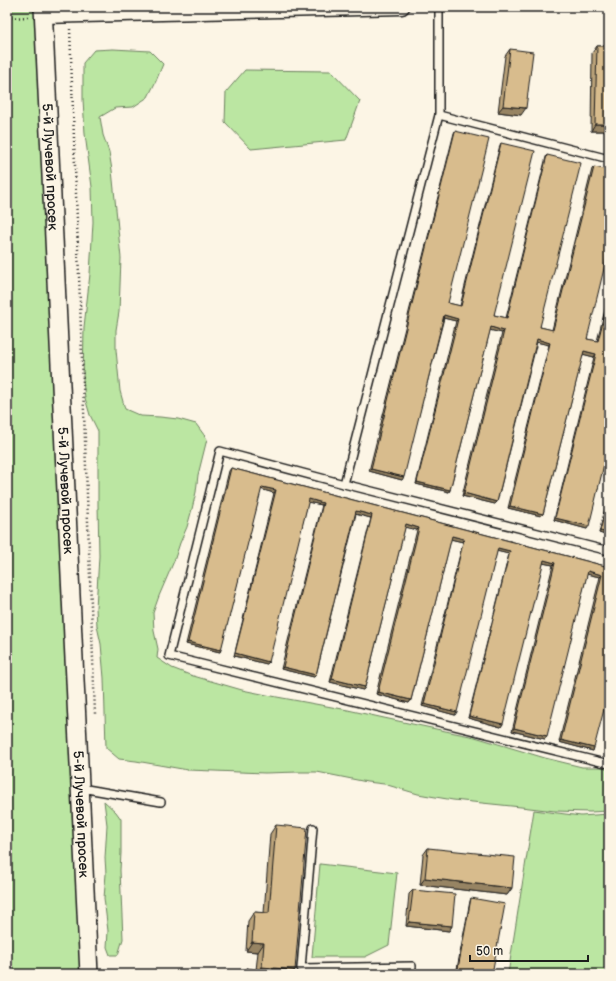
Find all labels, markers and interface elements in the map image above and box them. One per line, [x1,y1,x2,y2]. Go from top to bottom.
street label: 5-й Лучевой просек [39,103,62,231]
street label: 5-й Лучевой просек [54,426,78,555]
street label: 5-й Лучевой просек [70,750,93,879]
scale bar [470,937,588,963]
text: 50 m [476,944,503,959]

